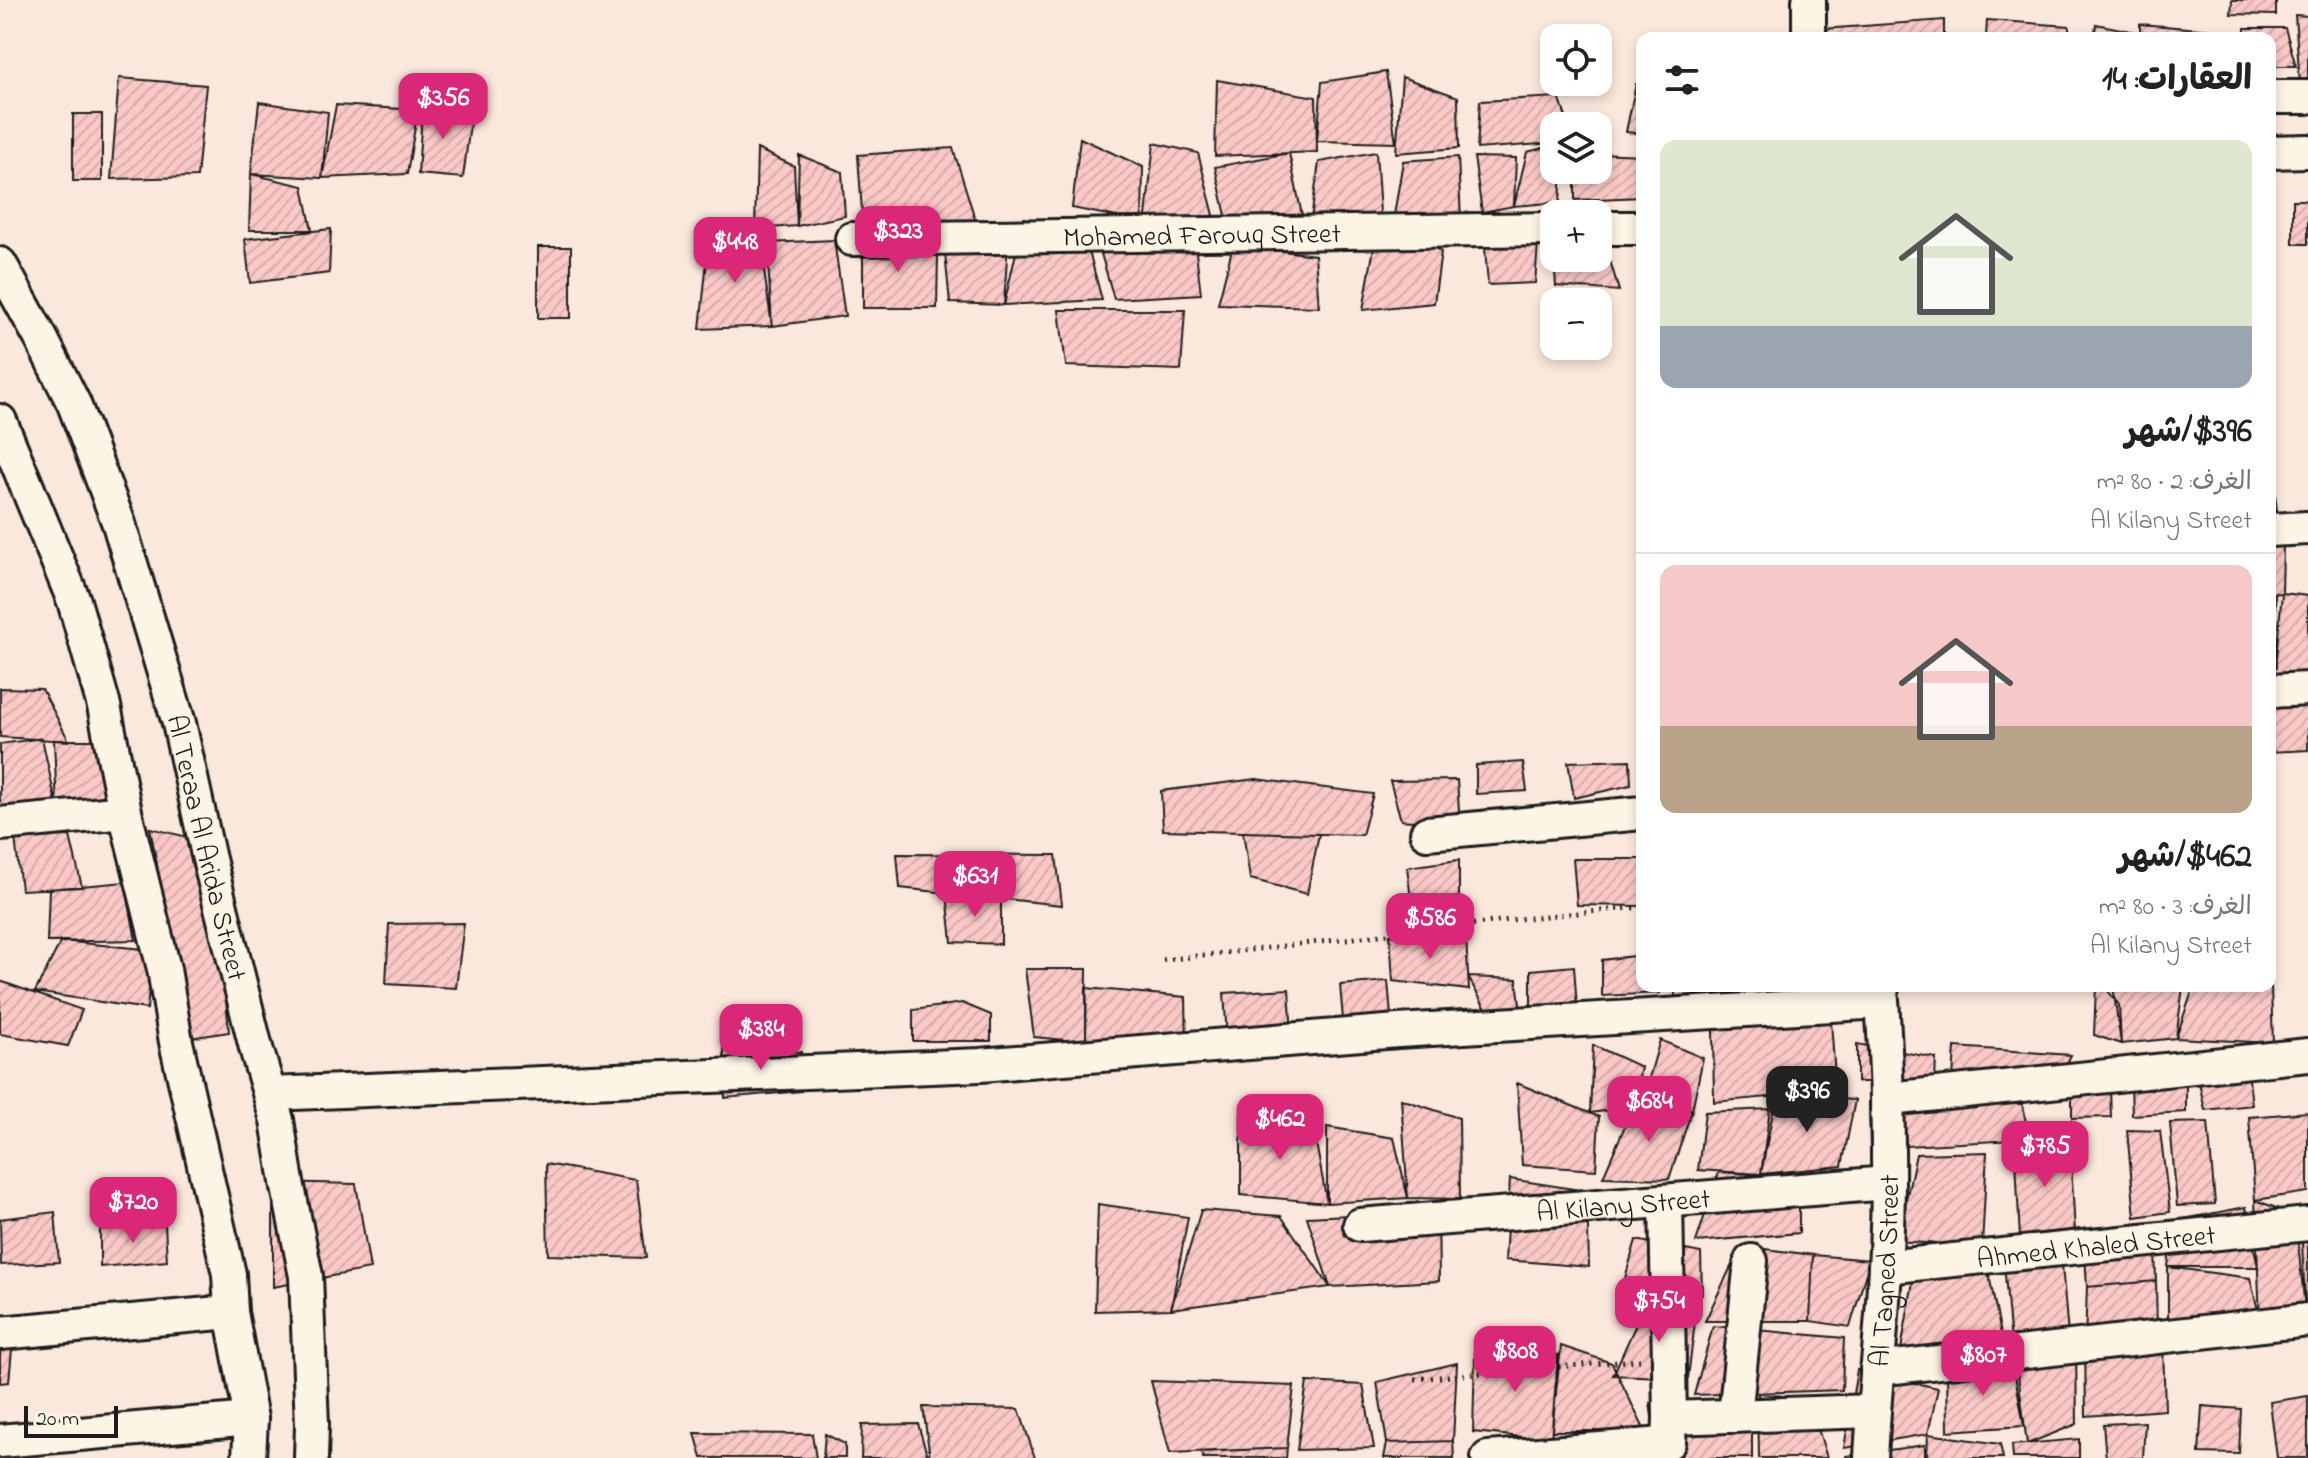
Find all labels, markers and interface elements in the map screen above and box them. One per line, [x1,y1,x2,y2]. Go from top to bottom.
map controls [1540,24,1612,360]
button: locate [1540,24,1612,96]
text: العقارات: 14 [2102,56,2252,106]
icon: filters [1660,58,1704,102]
pin: $356 [396,73,490,141]
text: $356 [417,80,469,118]
button: layers [1540,112,1612,184]
icon: home [1884,192,2028,336]
button: + [1540,200,1612,272]
pin: $323 [851,206,945,274]
text: $323 [873,213,923,251]
street label: Mohamed Farouq Street [1063,215,1341,260]
pin: $448 [688,217,782,285]
text: $448 [712,224,758,262]
button: − [1540,288,1612,360]
text: $396/شهر [2125,408,2252,458]
text: الغرف: 2 · 80 m² [2096,464,2252,502]
text: Al Kilany Street [2090,503,2252,541]
icon: home [1884,617,2028,761]
street label: Al Teraa Al Arida Street [154,711,256,985]
text: $462/شهر [2119,833,2252,883]
pin: $631 [928,851,1022,919]
text: $631 [952,858,998,896]
text: الغرف: 3 · 80 m² [2099,889,2252,927]
pin: $586 [1383,893,1477,961]
text: $586 [1404,900,1456,938]
text: Al Kilany Street [2090,928,2252,966]
pin: $384 [714,1004,808,1072]
text: $384 [738,1011,784,1049]
pin: $396 [1760,1066,1854,1134]
text: $396 [1784,1073,1830,1111]
pin: $684 [1602,1076,1696,1144]
text: $684 [1625,1083,1673,1121]
pin: $462 [1233,1094,1327,1162]
text: $462 [1255,1101,1305,1139]
pin: $785 [1998,1121,2092,1189]
text: $785 [2019,1128,2071,1166]
street label: Al Tagned Street [1861,1174,1912,1369]
pin: $720 [86,1177,180,1245]
street label: Al Kilany Street [1535,1180,1712,1235]
text: $720 [108,1184,158,1222]
street label: Ahmed Khaled Street [1975,1216,2218,1282]
pin: $754 [1612,1276,1706,1344]
text: $754 [1633,1283,1685,1321]
pin: $808 [1468,1326,1562,1394]
pin: $807 [1936,1330,2030,1398]
text: $808 [1492,1333,1538,1371]
text: $807 [1959,1337,2007,1375]
scale bar [24,1402,118,1438]
text: 20 m [36,1404,79,1436]

